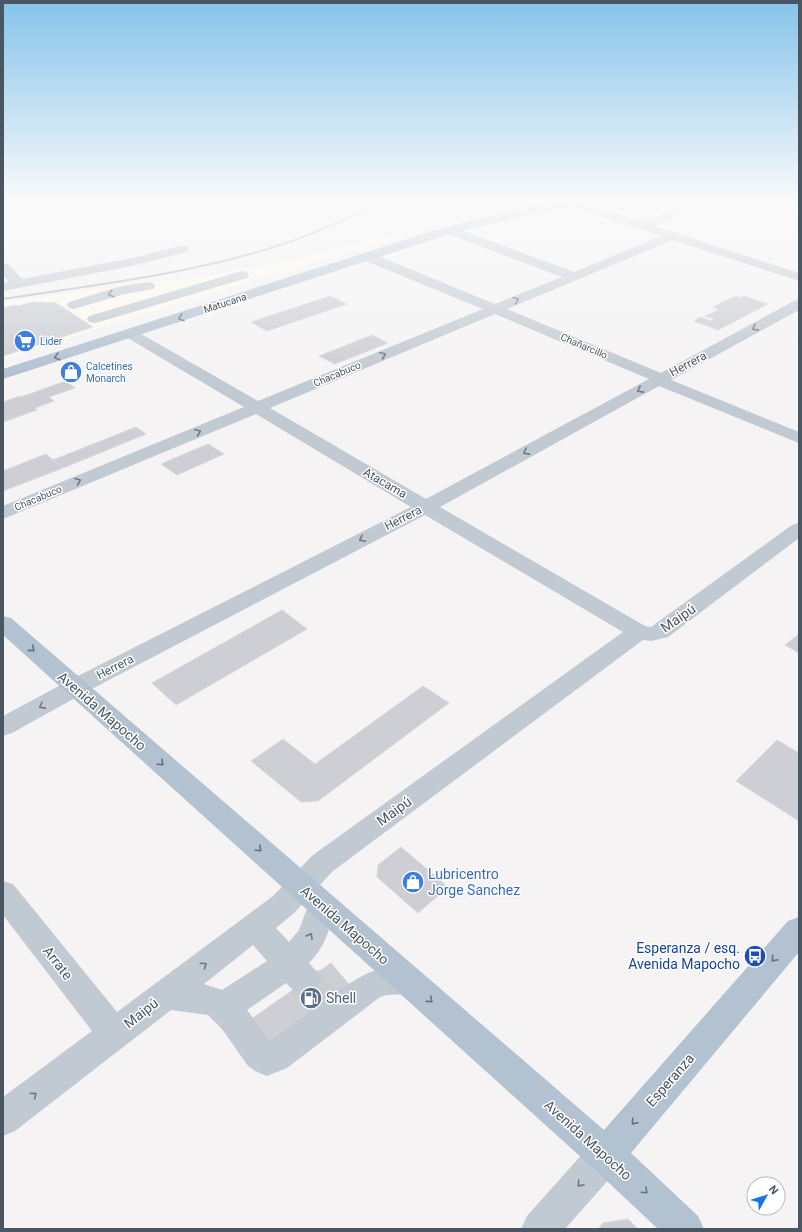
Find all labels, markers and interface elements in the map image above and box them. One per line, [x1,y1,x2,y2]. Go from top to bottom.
one-way arrow [107,289,114,298]
street label: Matucana [202,291,248,315]
one-way arrow [512,296,519,304]
one-way arrow [177,313,184,322]
one-way arrow [752,323,759,331]
supermarket icon: Lider [12,328,38,354]
street label: Chañarcillo [559,331,609,361]
place label: Lider [40,336,63,347]
street label: Herrera [667,349,709,379]
one-way arrow [54,352,61,361]
one-way arrow [378,352,386,360]
shop icon: Calcetines Monarch [58,359,84,385]
street label: Chacabuco [312,359,363,389]
place label: Calcetines Monarch [86,361,133,384]
one-way arrow [637,385,645,393]
one-way arrow [194,428,201,436]
one-way arrow [523,447,530,455]
street label: Atacama [361,465,409,501]
one-way arrow [74,478,81,486]
street label: Chacabuco [13,483,64,513]
street label: Herrera [382,503,424,533]
one-way arrow [359,535,366,542]
street label: Maipú [658,600,698,636]
one-way arrow [28,644,35,651]
street label: Herrera [94,652,136,682]
street label: Avenida Mapocho [55,668,149,754]
one-way arrow [39,701,46,708]
one-way arrow [157,758,164,765]
street label: Maipú [374,793,414,829]
one-way arrow [254,844,261,851]
place label: Lubricentro Jorge Sanchez [428,866,520,898]
shop icon: Lubricentro Jorge Sanchez [400,869,426,895]
street label: Avenida Mapocho [298,882,392,968]
one-way arrow [305,933,312,940]
place label: Esperanza / esq. Avenida Mapocho [628,940,740,972]
street label: Arrate [40,943,76,983]
bus stop icon: Esperanza / esq. Avenida Mapocho [742,943,768,969]
one-way arrow [771,955,778,962]
one-way arrow [200,962,207,970]
fuel station icon: Shell [298,985,324,1011]
place label: Shell [326,990,356,1006]
street label: Maipú [121,995,161,1031]
one-way arrow [425,995,432,1002]
street label: Esperanza [643,1050,697,1110]
one-way arrow [30,1092,37,1100]
street label: Avenida Mapocho [541,1097,635,1183]
one-way arrow [632,1117,639,1124]
north arrow [746,1176,786,1216]
one-way arrow [577,1179,585,1187]
text: N [766,1183,781,1197]
one-way arrow [640,1186,647,1193]

